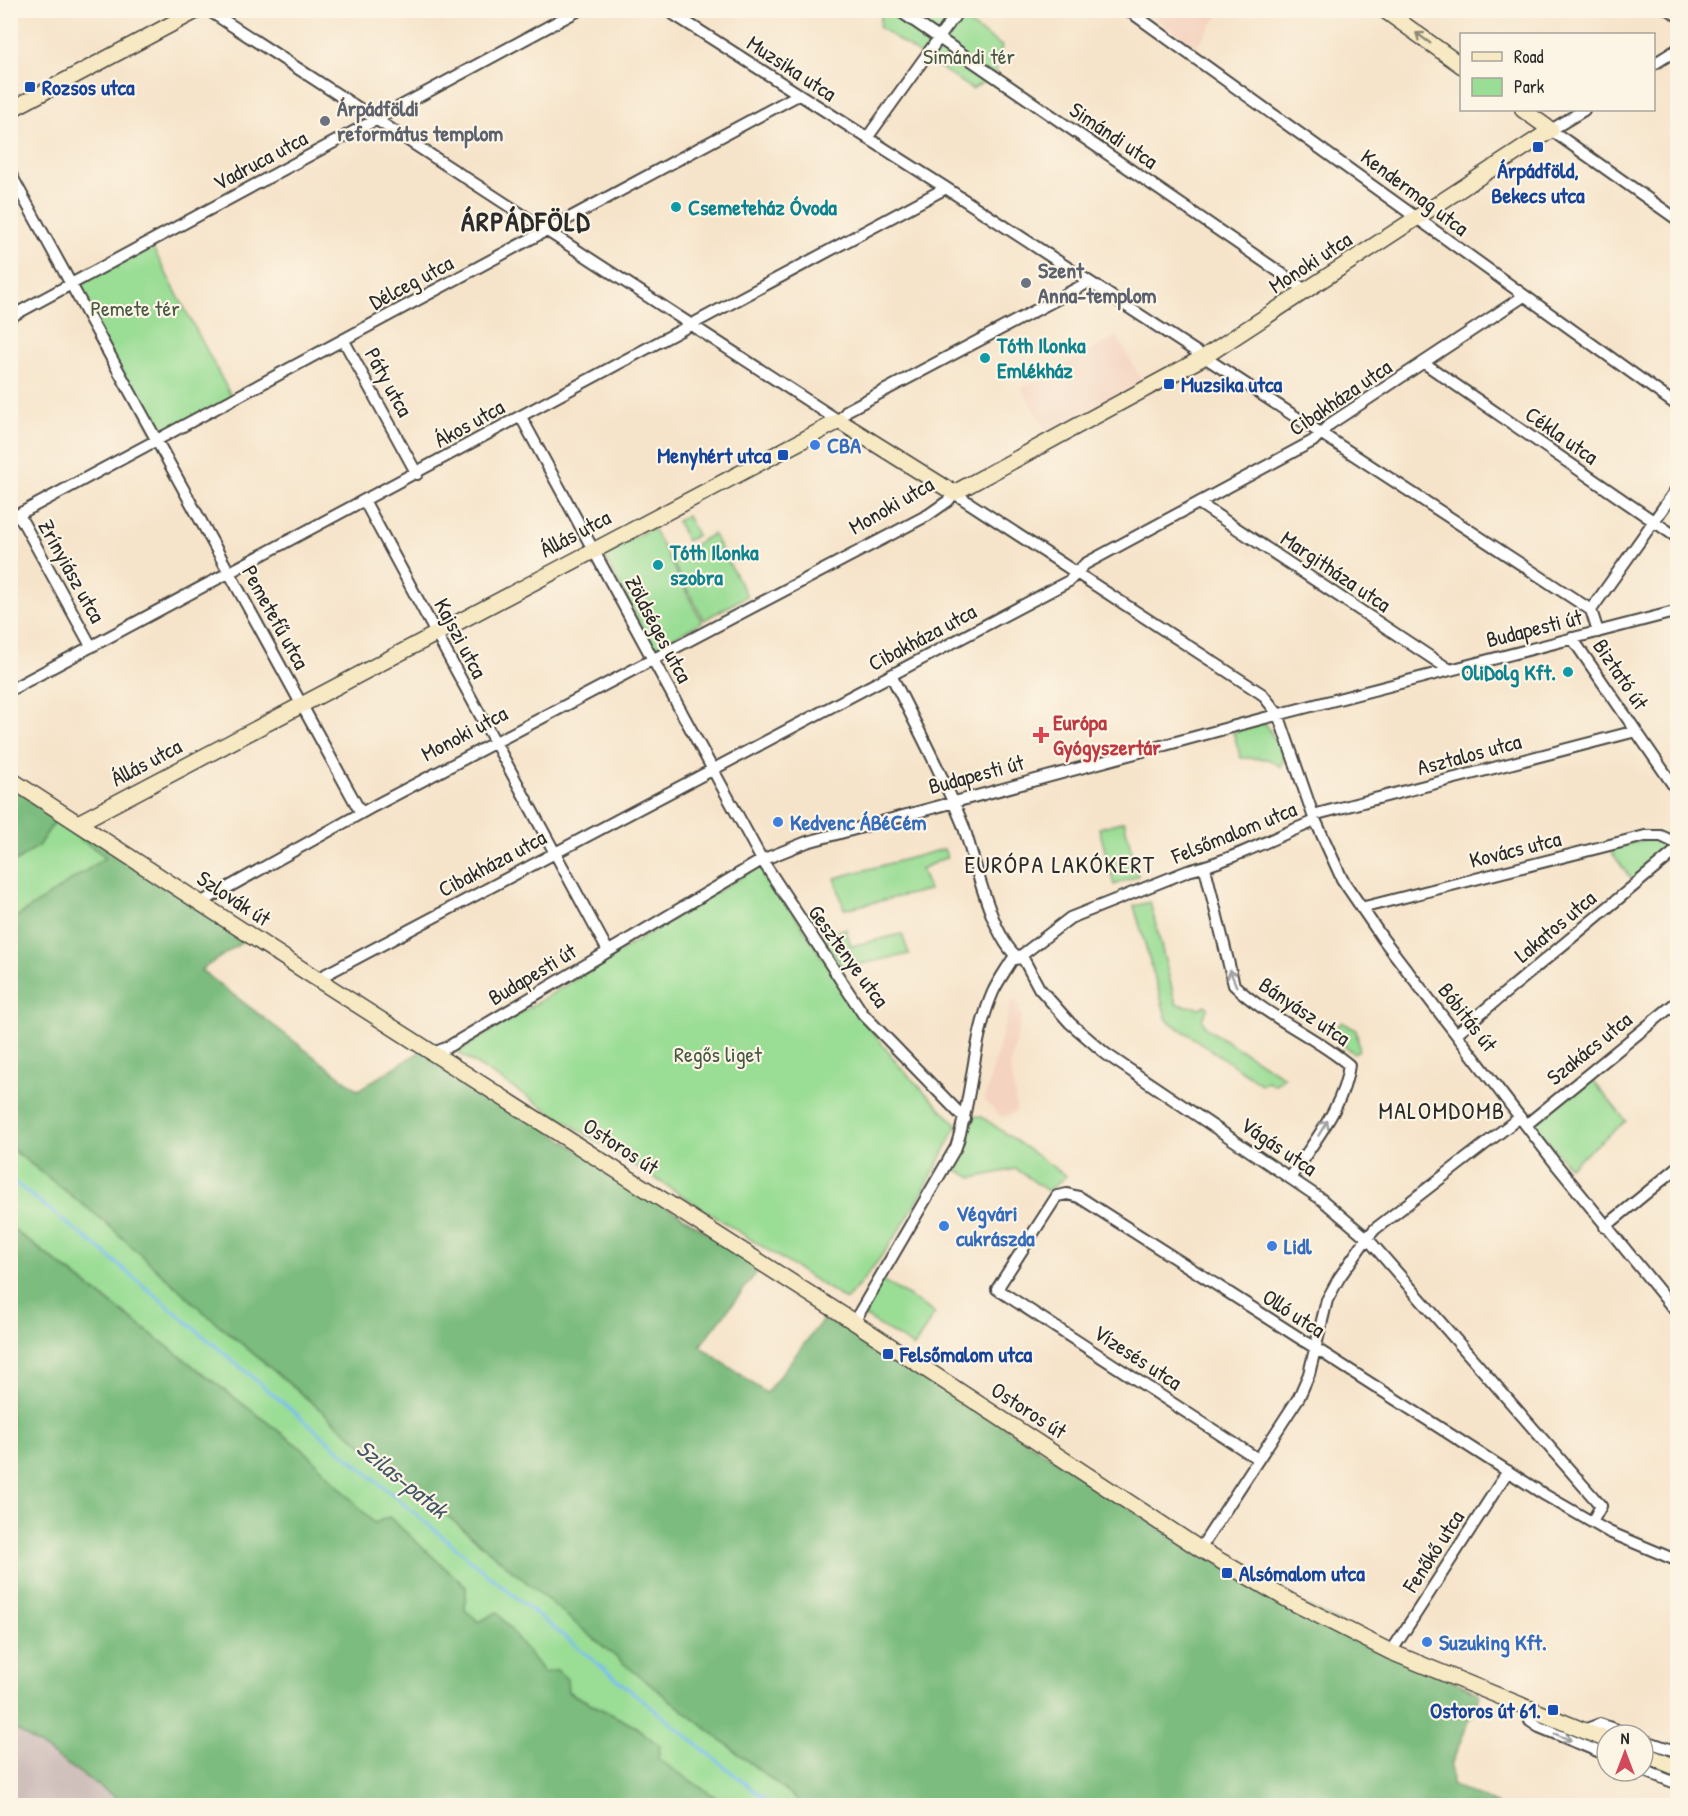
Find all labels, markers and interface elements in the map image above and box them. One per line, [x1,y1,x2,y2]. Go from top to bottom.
street label: Muzsika utca [741,28,843,108]
one-way arrow [1415,32,1431,44]
legend [1460,33,1655,111]
park label: Simándi tér [923,41,1015,71]
text: Road [1514,44,1544,69]
place label: Rozsos utca [42,72,135,102]
text: Park [1514,74,1545,99]
marker: Rozsos utca [23,80,37,94]
place label: Árpádföldi református templom [337,93,503,149]
street label: Simándi utca [1064,94,1164,176]
marker: Árpádföldi református templom [318,114,332,128]
street label: Vadruca utca [208,123,313,197]
marker: Árpádföld, Bekecs utca [1531,140,1545,154]
street label: Kendermag utca [1355,142,1475,243]
place label: Árpádföld, Bekecs utca [1491,155,1585,210]
place label: Csemeteház Óvoda [688,192,837,222]
marker: Csemeteház Óvoda [669,200,683,214]
district label: ÁRPÁDFÖLD [461,202,591,240]
street label: Monoki utca [1263,224,1358,300]
street label: Délceg utca [364,247,458,317]
place label: Szent Anna-templom [1038,255,1157,311]
marker: Szent Anna-templom [1019,276,1033,290]
park label: Pemete tér [90,293,180,323]
place label: Tóth Ilonka Emlékház [996,330,1086,385]
street label: Páty utca [358,342,420,422]
marker: Tóth Ilonka Emlékház [978,351,992,365]
street label: Cibakháza utca [1283,351,1398,443]
place label: Muzsika utca [1181,369,1282,399]
marker: Muzsika utca [1162,377,1176,391]
street label: Ákos utca [429,391,510,454]
street label: Cékla utca [1519,399,1605,471]
place label: CBA [827,430,861,460]
marker: CBA [808,438,822,452]
place label: Menyhért utca [657,440,771,471]
marker: Menyhért utca [776,448,790,462]
street label: Monoki utca [843,468,939,541]
street label: Állás utca [534,502,616,564]
street label: Zrínyiász utca [31,514,113,628]
street label: Margitháza utca [1275,523,1397,619]
place label: Tóth Ilonka szobra [669,537,759,592]
marker: Tóth Ilonka szobra [651,558,665,572]
street label: Pemetefű utca [235,560,317,675]
street label: Zöldséges utca [618,570,700,688]
street label: Kajszi utca [427,593,495,684]
street label: Cibakháza utca [863,596,982,678]
street label: Budapesti út [1483,602,1585,654]
street label: Biztató út [1586,633,1656,716]
place label: OliDolg Kft. [1461,657,1556,688]
marker: OliDolg Kft. [1561,665,1575,679]
street label: Monoki utca [416,698,513,768]
place label: Európa Gyógyszertár [1053,707,1161,763]
street label: Asztalos utca [1414,726,1525,782]
marker: Európa Gyógyszertár [1034,728,1048,742]
street label: Állás utca [105,731,187,793]
street label: Budapesti út [925,747,1027,801]
street label: Felsőmalom utca [1166,793,1301,871]
place label: Kedvenc ÁBéCém [790,807,926,837]
marker: Kedvenc ÁBéCém [771,815,785,829]
street label: Cibakháza utca [433,822,552,904]
street label: Kovács utca [1466,823,1564,875]
district label: EURÓPA LAKÓKERT [964,848,1156,880]
street label: Szlovák út [191,863,277,933]
street label: Lakatos utca [1508,883,1602,969]
street label: Gesztenye utca [802,899,897,1014]
street label: Budapesti út [482,936,582,1012]
street label: Bányász utca [1253,969,1357,1053]
one-way arrow [1227,970,1238,988]
street label: Bóbitás út [1432,976,1505,1058]
street label: Szakács utca [1540,1004,1638,1092]
park label: Regős liget [674,1039,762,1069]
district label: MALOMDOMB [1378,1094,1506,1126]
street label: Vágás utca [1235,1109,1324,1183]
street label: Ostoros út [577,1110,665,1182]
one-way arrow [1317,1120,1329,1137]
place label: Végvári cukrászda [956,1198,1035,1253]
marker: Végvári cukrászda [937,1219,951,1233]
place label: Lidl [1284,1231,1313,1261]
marker: Lidl [1265,1239,1279,1253]
street label: Olló utca [1257,1282,1331,1345]
street label: Vízesés utca [1088,1317,1188,1397]
place label: Felsőmalom utca [899,1339,1032,1369]
marker: Felsőmalom utca [881,1347,895,1361]
street label: Ostoros út [985,1374,1073,1446]
water label: Szilas-patak [350,1432,457,1527]
street label: Fenőkő utca [1395,1504,1471,1599]
place label: Alsómalom utca [1239,1558,1365,1588]
marker: Alsómalom utca [1220,1566,1234,1580]
place label: Suzuking Kft. [1439,1627,1547,1658]
marker: Suzuking Kft. [1420,1635,1434,1649]
place label: Ostoros út 61. [1430,1695,1541,1725]
marker: Ostoros út 61. [1546,1703,1560,1717]
north arrow [1595,1723,1655,1783]
text: N [1621,1727,1630,1749]
one-way arrow [1553,1732,1572,1743]

